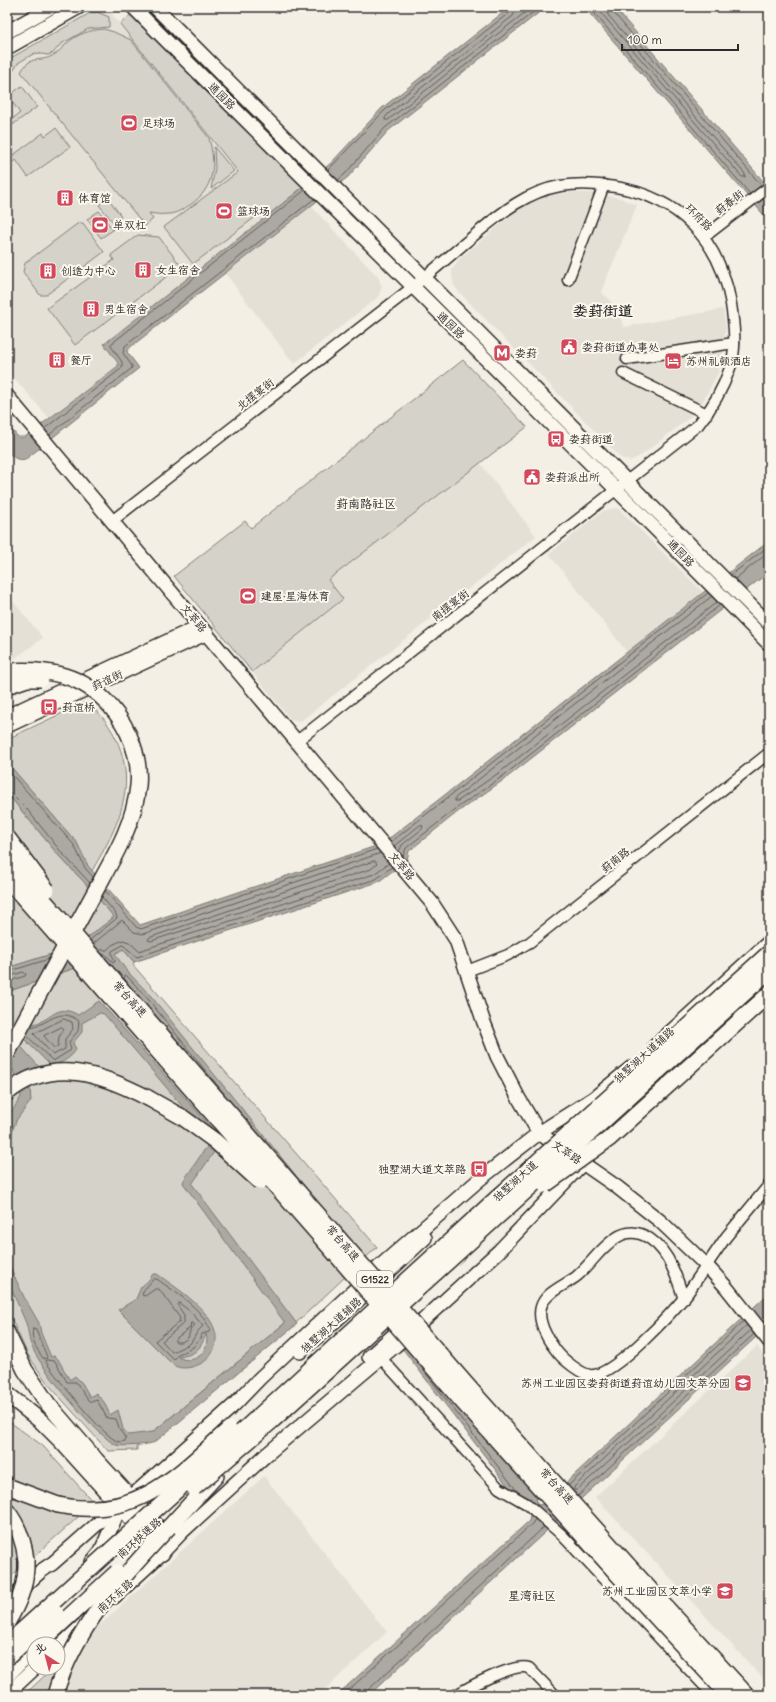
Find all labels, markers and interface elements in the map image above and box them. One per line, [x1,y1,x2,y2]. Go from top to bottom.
scale bar [622,26,738,52]
text: 100 m [628,32,662,47]
street label: 通园路 [205,79,239,113]
sports icon: 足球场 [119,113,139,133]
place label: 足球场 [142,116,175,130]
street label: 葑春街 [712,186,747,218]
building icon: 体育馆 [55,188,75,208]
place label: 体育馆 [78,191,111,205]
street label: 环府路 [682,200,716,234]
sports icon: 篮球场 [214,201,234,221]
place label: 篮球场 [237,204,270,218]
sports icon: 单双杠 [90,215,110,235]
place label: 单双杠 [113,218,146,232]
building icon: 女生宿舍 [133,260,153,280]
building icon: 创造力中心 [38,261,58,281]
place label: 女生宿舍 [156,263,200,277]
place label: 创造力中心 [61,264,116,278]
building icon: 男生宿舍 [81,299,101,319]
district label: 娄葑街道 [573,301,633,320]
place label: 男生宿舍 [104,302,148,316]
street label: 通园路 [434,309,468,341]
public building icon: 娄葑街道办事处 [559,337,579,357]
place label: 娄葑街道办事处 [582,340,659,354]
metro station icon: 娄葑 [492,343,512,363]
place label: 娄葑 [515,346,537,360]
building icon: 餐厅 [47,350,67,370]
hotel icon: 苏州礼顿酒店 [663,351,683,371]
place label: 餐厅 [70,353,92,367]
place label: 苏州礼顿酒店 [686,354,752,368]
street label: 北摆宴街 [233,374,277,413]
bus stop icon: 娄葑街道 [546,429,566,449]
place label: 娄葑街道 [569,432,613,446]
public building icon: 娄葑派出所 [522,467,542,487]
place label: 娄葑派出所 [545,470,600,484]
district label: 葑南路社区 [336,496,396,511]
street label: 通园路 [665,536,697,570]
street label: 南摆宴街 [428,585,472,624]
sports icon: 建屋·星海体育 [238,586,258,606]
place label: 建屋·星海体育 [261,589,329,603]
street label: 文萃路 [178,601,210,635]
street label: 葑谊街 [89,666,126,693]
bus stop icon: 葑谊桥 [39,697,59,717]
place label: 葑谊桥 [62,700,95,714]
street label: 葑南路 [598,844,632,876]
street label: 文萃路 [386,849,418,883]
street label: 常台高速 [110,978,150,1020]
street label: 独墅湖大道辅路 [611,1024,677,1086]
street label: 文萃路 [549,1137,585,1167]
street label: 独墅湖大道 [490,1157,540,1205]
bus stop icon: 独墅湖大道文萃路 [469,1159,489,1179]
place label: 独墅湖大道文萃路 [378,1162,466,1176]
street label: 常台高速 [323,1222,363,1264]
road number: G1522 [357,1271,393,1287]
street label: 独墅湖大道辅路 [298,1294,364,1356]
school or university icon: 苏州工业园区娄葑街道葑谊幼儿园文萃分园 [733,1373,753,1393]
place label: 苏州工业园区娄葑街道葑谊幼儿园文萃分园 [521,1376,730,1390]
street label: 常台高速 [537,1465,577,1507]
street label: 南环快速路 [114,1514,164,1562]
street label: 南环东路 [94,1576,136,1616]
school or university icon: 苏州工业园区文萃小学 [715,1581,735,1601]
place label: 苏州工业园区文萃小学 [602,1584,712,1598]
district label: 星湾社区 [508,1588,556,1603]
north arrow [26,1636,66,1676]
text: 北 [32,1639,49,1657]

